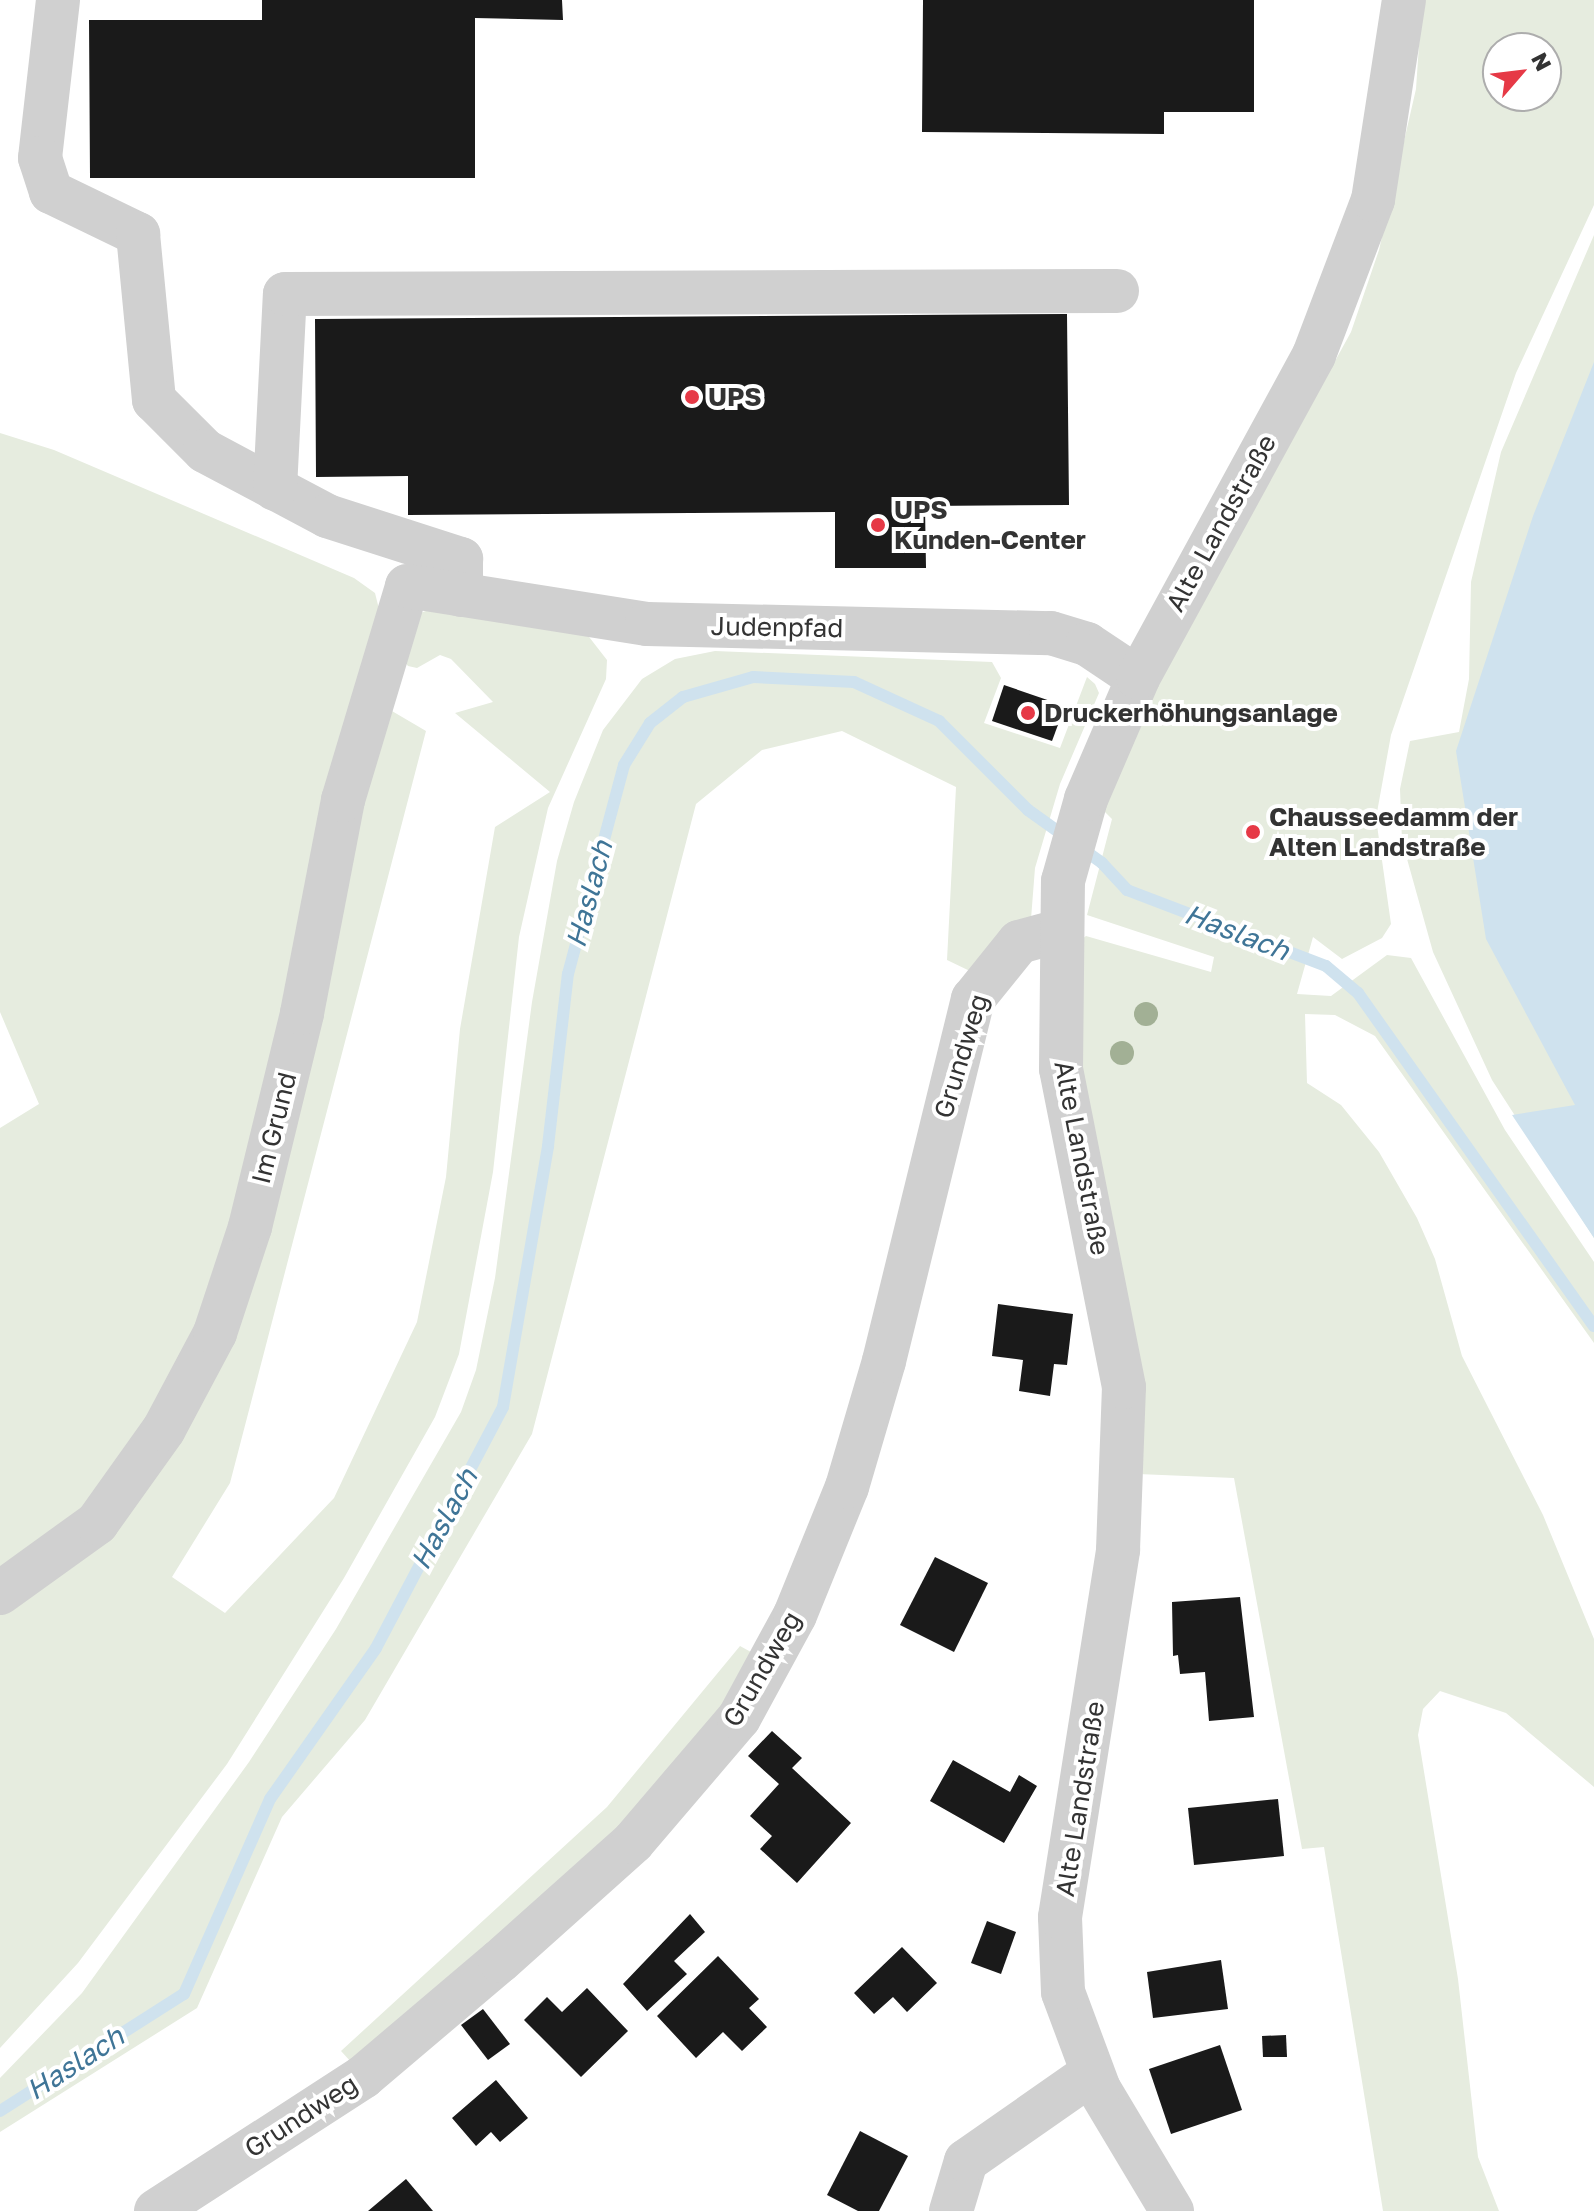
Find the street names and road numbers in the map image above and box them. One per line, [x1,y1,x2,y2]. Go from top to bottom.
street label: Alte Landstraße [1160,429,1282,617]
street label: Judenpfad [710,610,844,644]
street label: Grundweg [927,990,995,1122]
street label: Alte Landstraße [1048,1058,1116,1258]
street label: Im Grund [245,1069,303,1187]
street label: Grundweg [716,1606,808,1732]
street label: Alte Landstraße [1049,1699,1111,1899]
street label: Grundweg [239,2068,363,2164]

